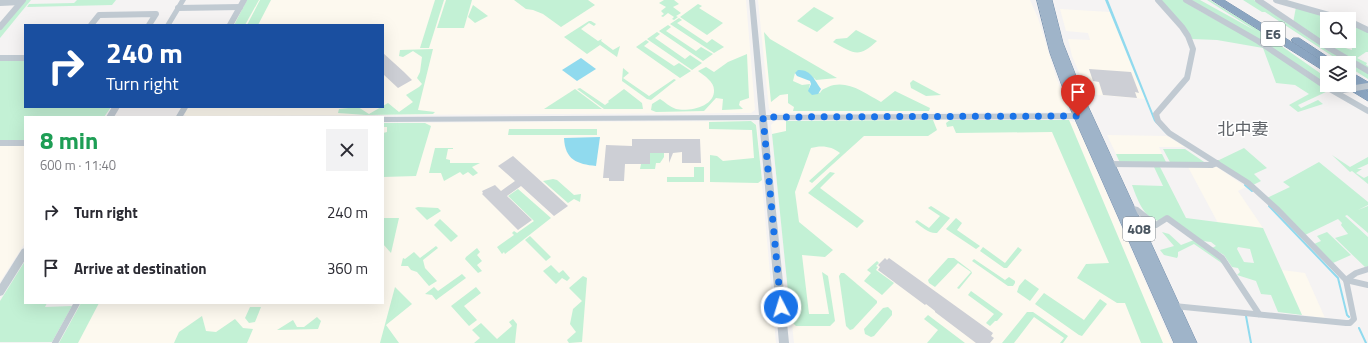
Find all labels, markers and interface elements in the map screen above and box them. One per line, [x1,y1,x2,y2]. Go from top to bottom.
map controls [1320,12,1356,92]
button: search [1320,12,1356,48]
road number: E6 [1261,22,1285,46]
text: 240 m [106,31,183,74]
icon: right [40,40,92,92]
button: layers [1320,56,1356,92]
text: Turn right [106,70,179,97]
pin [1061,75,1095,116]
icon: arrive [1067,81,1089,103]
district label: 北中妻 [1218,116,1269,142]
text: 8 min [40,122,98,158]
button: close [326,129,368,171]
text: 600 m · 11:40 [40,155,116,175]
icon: right [40,201,62,223]
text: Turn right [74,201,138,224]
text: 240 m [327,201,368,224]
road number: 408 [1123,217,1155,241]
icon: arrive [40,257,62,279]
text: Arrive at destination [74,257,207,280]
text: 360 m [327,257,368,280]
position arrow [760,286,802,328]

